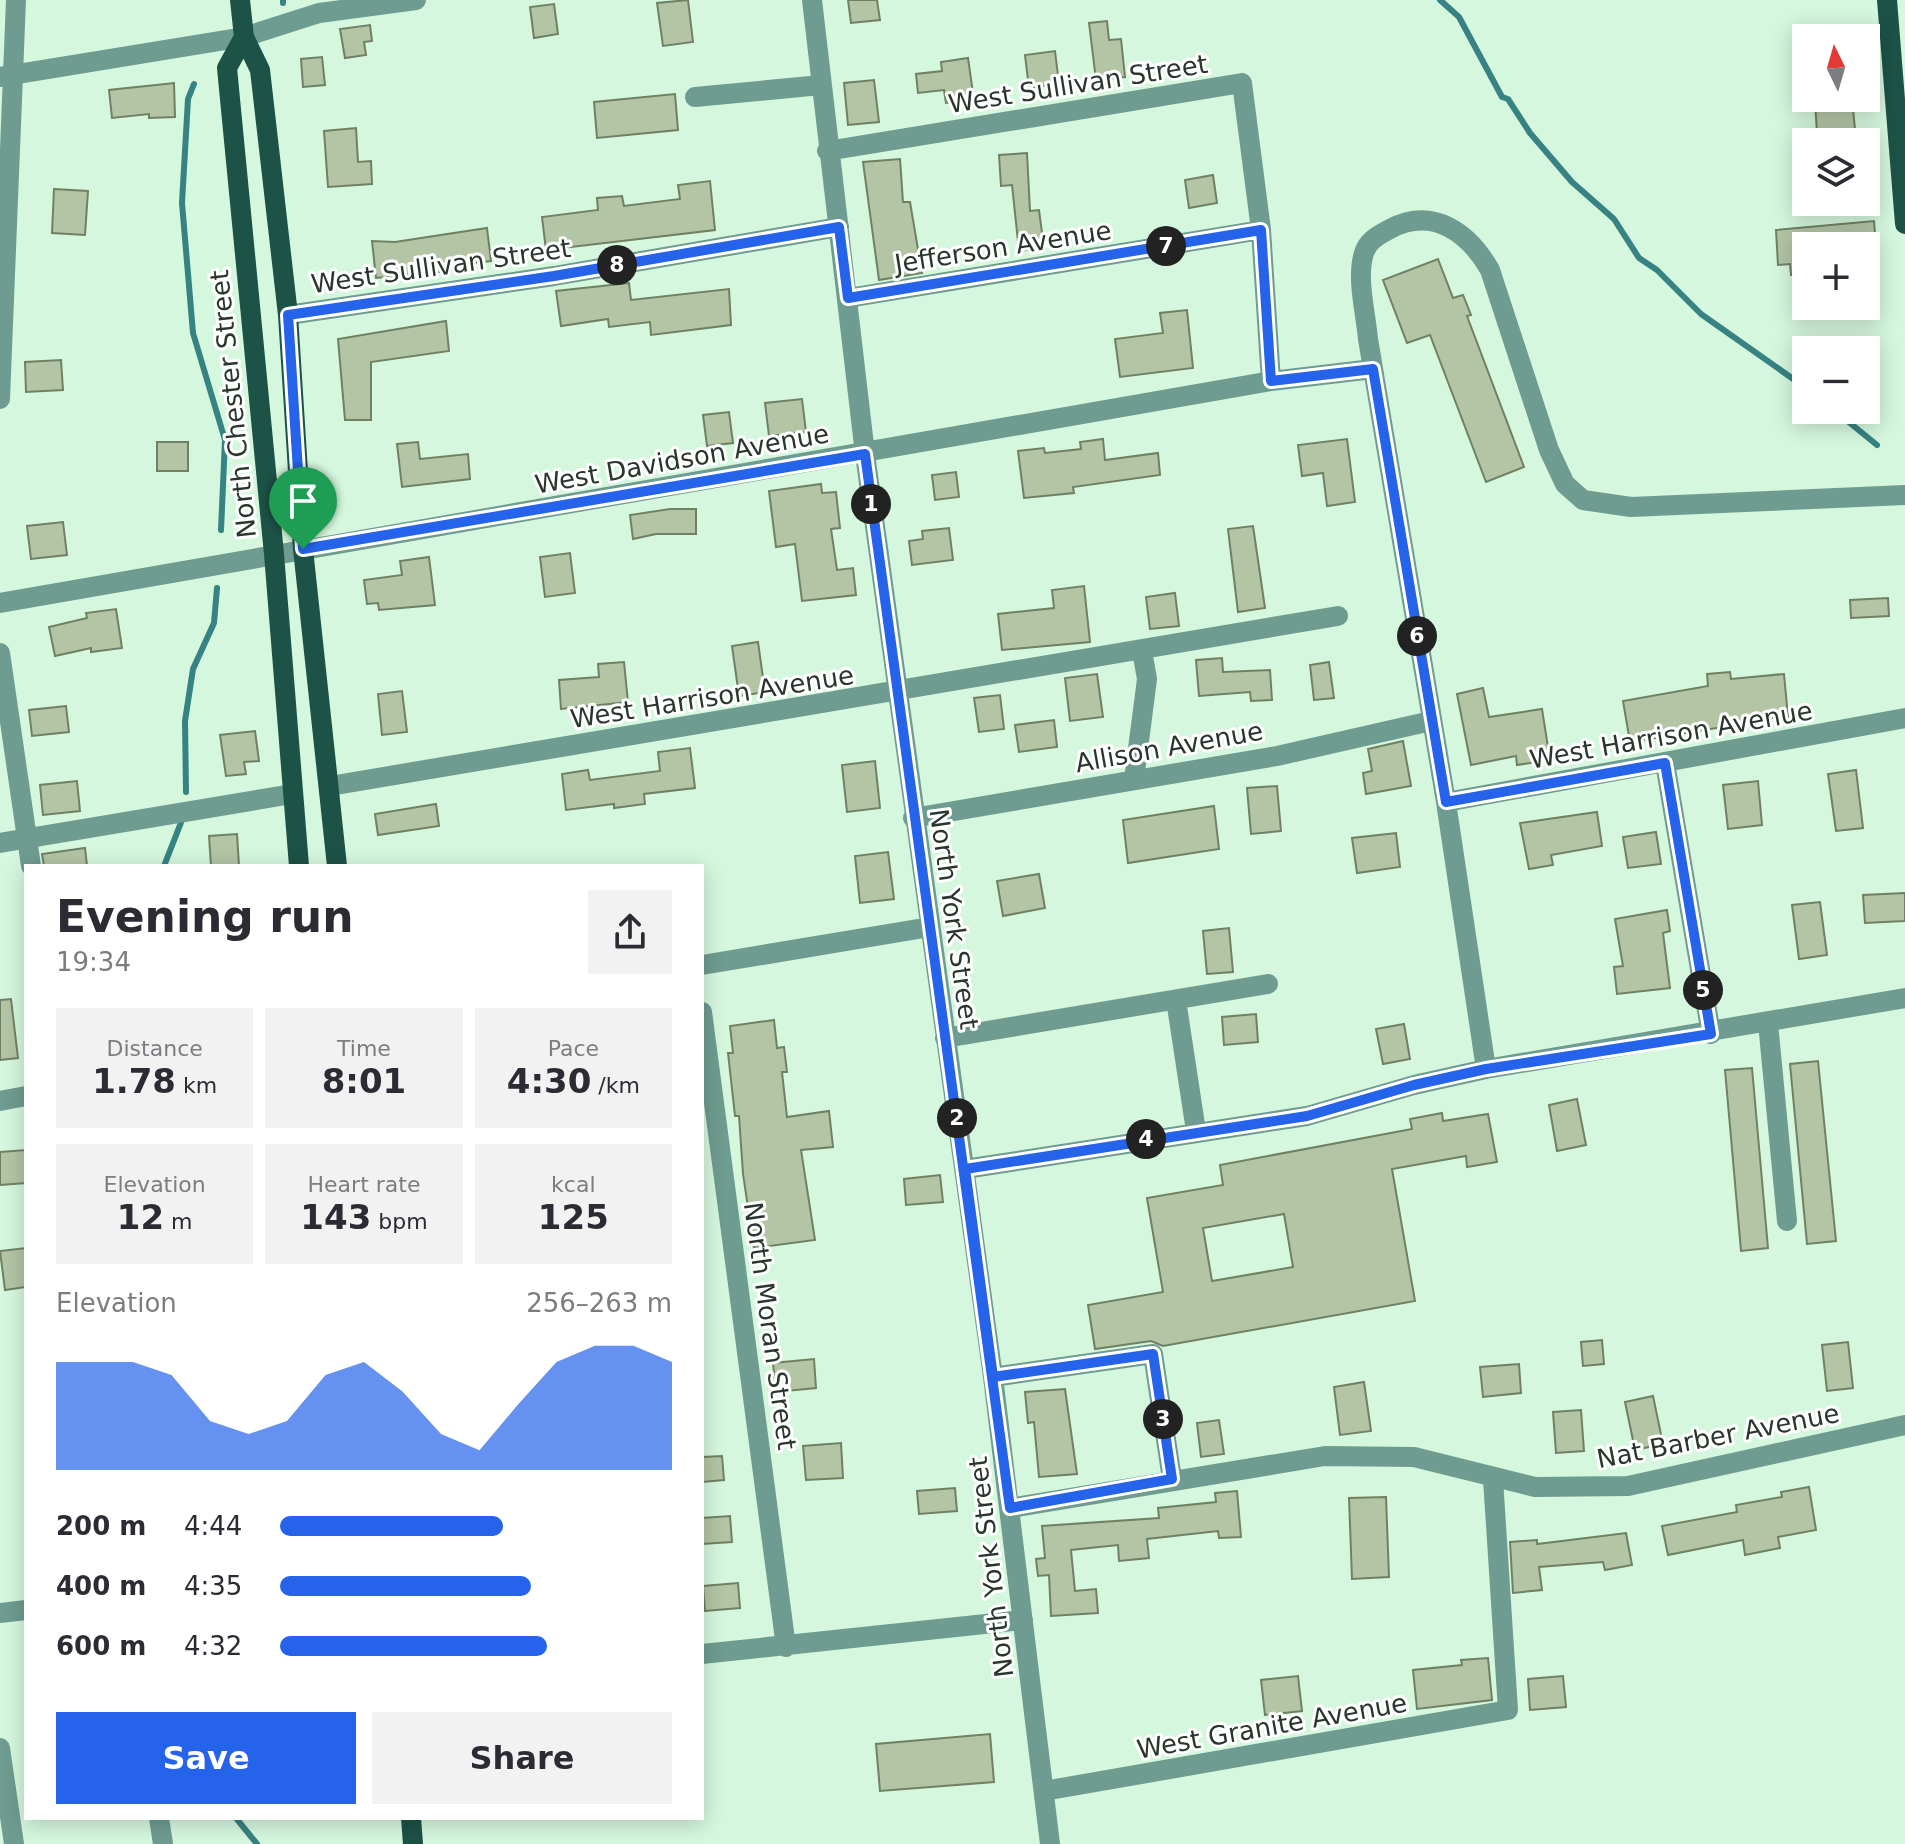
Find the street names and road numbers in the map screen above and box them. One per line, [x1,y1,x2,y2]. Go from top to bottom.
street label: West Sullivan Street [946,49,1210,119]
street label: Jefferson Avenue [890,215,1114,279]
street label: West Sullivan Street [309,233,573,299]
street label: North Chester Street [204,269,262,539]
street label: West Davidson Avenue [533,418,831,500]
street label: West Harrison Avenue [568,660,856,734]
street label: West Harrison Avenue [1527,695,1815,775]
street label: Allison Avenue [1073,716,1265,778]
street label: North York Street [924,807,984,1031]
street label: North Moran Street [738,1200,802,1452]
street label: Nat Barber Avenue [1594,1398,1842,1474]
street label: North York Street [963,1455,1019,1679]
street label: West Granite Avenue [1135,1687,1409,1765]

